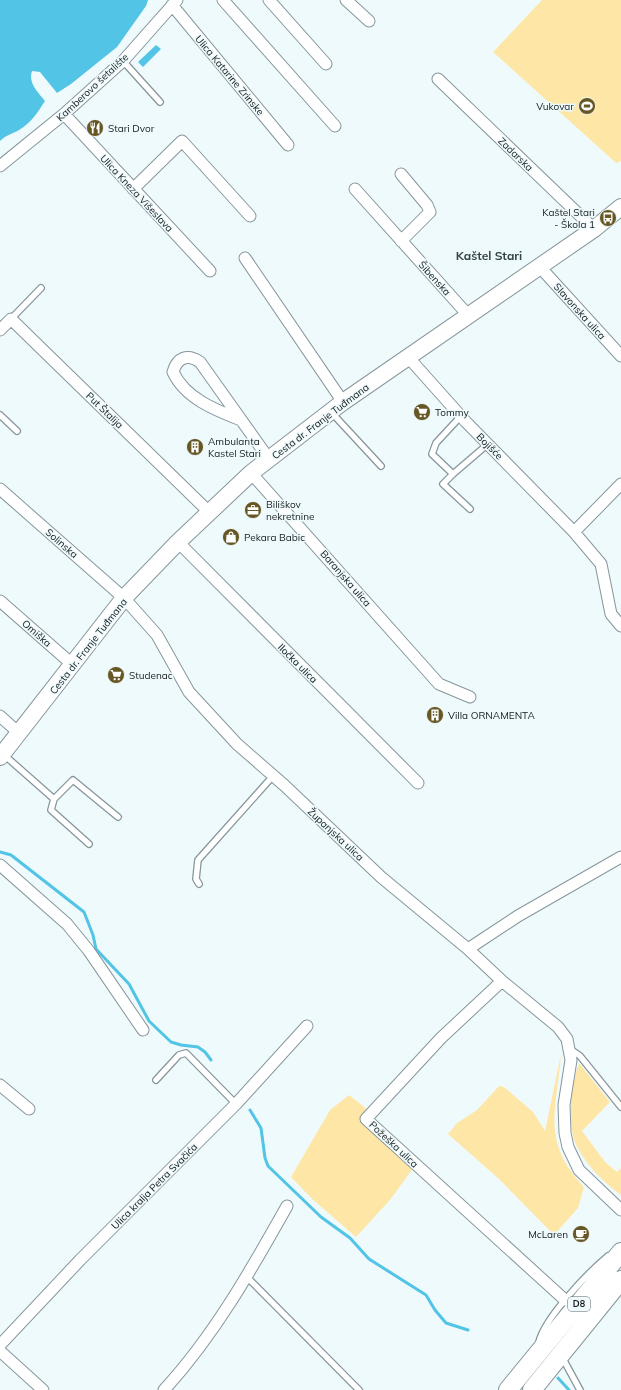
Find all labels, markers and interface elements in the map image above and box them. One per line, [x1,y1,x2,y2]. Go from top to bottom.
street label: Ulica Katarine Zrinske [192,33,267,118]
street label: Kamberovo šetalište [54,51,131,124]
sports icon: Vukovar [577,96,597,116]
place label: Vukovar [536,100,574,113]
restaurant icon: Stari Dvor [85,118,105,138]
place label: Stari Dvor [108,122,155,135]
street label: Zadarska [495,135,536,174]
street label: Ulica Kneza Višeslava [97,152,176,235]
place label: Kaštel Stari - Škola 1 [542,206,595,231]
bus stop icon: Kaštel Stari - Škola 1 [598,208,618,228]
district label: Kaštel Stari [456,248,522,263]
street label: Šibenska [416,258,454,298]
street label: Slavonska ulica [551,280,608,342]
street label: Cesta dr. Franje Tuđmana [269,381,371,462]
street label: Put Štalija [83,389,126,431]
supermarket icon: Tommy [412,402,432,422]
place label: Tommy [435,406,469,419]
street label: Bojišće [474,430,506,462]
place label: Ambulanta Kastel Stari [208,435,261,460]
building icon: Ambulanta Kastel Stari [185,437,205,457]
place label: Biliškov nekretnine [266,498,315,523]
office icon: Biliškov nekretnine [243,500,263,520]
street label: Solinska [43,526,81,561]
shop icon: Pekara Babic [221,527,241,547]
place label: Pekara Babic [244,531,305,544]
street label: Baranjska ulica [318,547,374,609]
street label: Cesta dr. Franje Tuđmana [47,596,130,697]
street label: Omiška [19,617,54,650]
street label: Iločka ulica [275,641,320,686]
supermarket icon: Studenac [106,665,126,685]
place label: Studenac [129,669,173,682]
building icon: Villa ORNAMENTA [425,705,445,725]
place label: Villa ORNAMENTA [448,709,535,722]
street label: Županjska ulica [305,805,366,864]
street label: Požeška ulica [366,1118,421,1170]
street label: Ulica kralja Petra Svačića [108,1140,200,1232]
cafe icon: McLaren [571,1224,591,1244]
place label: McLaren [528,1228,568,1241]
road number: D8 [568,1297,590,1311]

